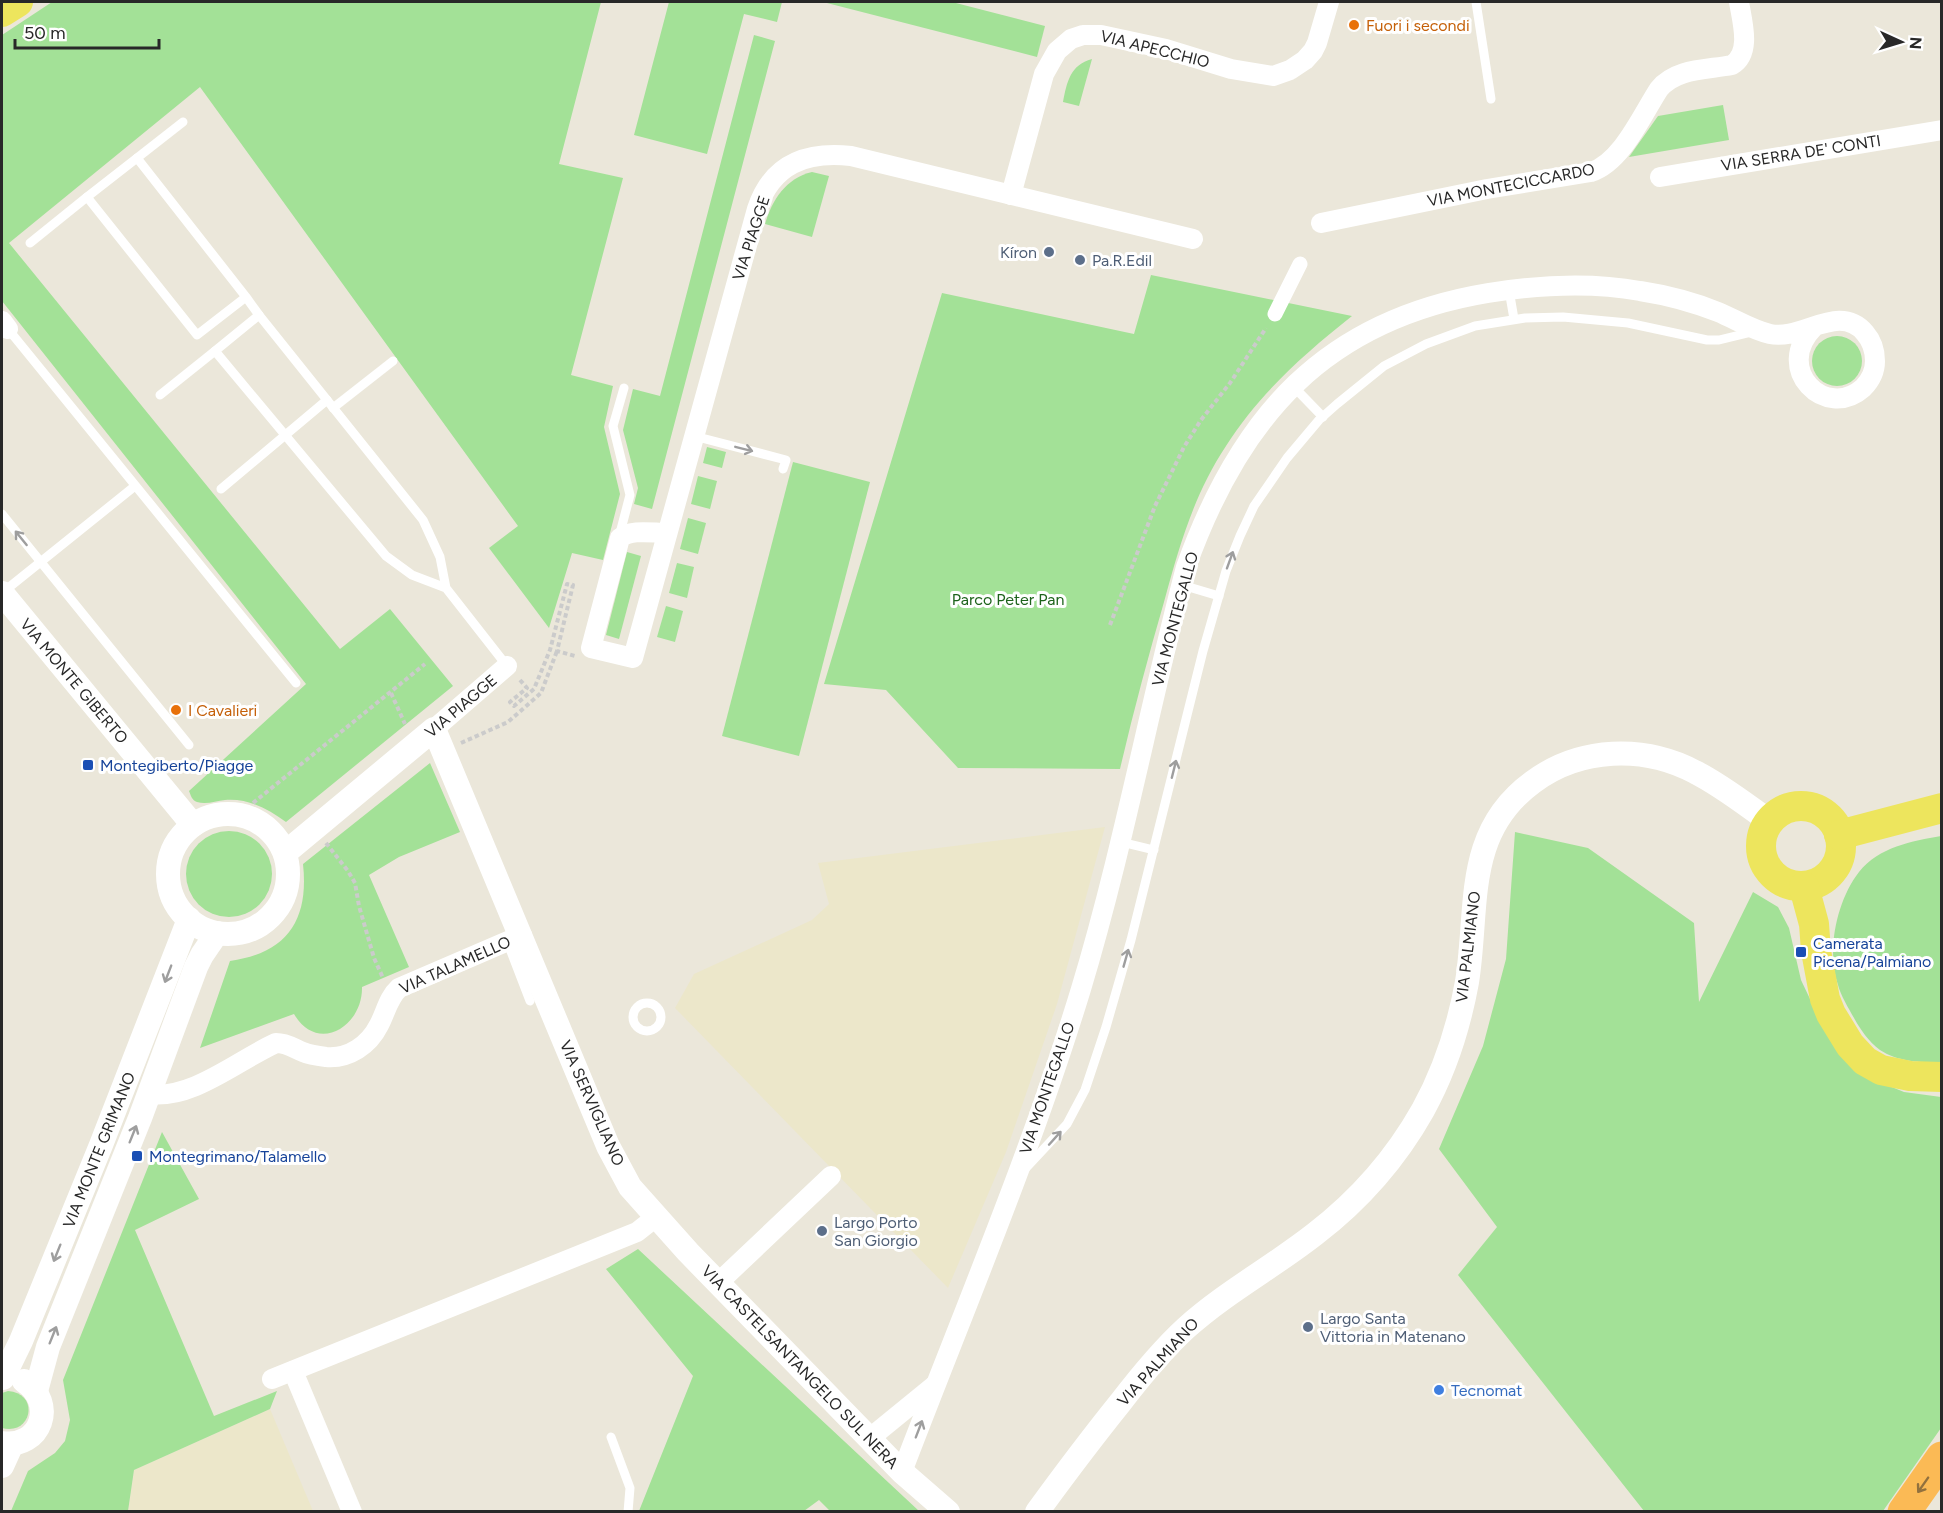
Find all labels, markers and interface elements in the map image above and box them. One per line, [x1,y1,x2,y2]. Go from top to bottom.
scale bar [15,12,159,50]
north arrow [1871,12,1931,72]
place label: Fuori i secondi [1366,16,1470,35]
marker: Fuori i secondi [1347,18,1361,32]
text: 50 m [24,22,66,44]
street label: VIA APECCHIO [1099,26,1211,72]
text: N [1906,36,1925,50]
street label: VIA SERRA DE' CONTI [1720,131,1882,175]
street label: VIA MONTECICCARDO [1426,159,1596,211]
street label: VIA PIAGGE [728,193,774,283]
place label: Kíron [1000,243,1037,262]
marker: Kíron [1042,245,1056,259]
place label: Pa.R.Edil [1092,251,1152,270]
marker: Pa.R.Edil [1073,253,1087,267]
one-way arrow [734,444,753,455]
one-way arrow [14,530,27,546]
street label: VIA MONTEGALLO [1148,550,1202,688]
one-way arrow [1226,551,1237,570]
park label: Parco Peter Pan [952,590,1064,609]
street label: VIA MONTE GIBERTO [16,615,132,747]
street label: VIA PIAGGE [421,670,501,742]
place label: I Cavalieri [188,701,257,720]
marker: I Cavalieri [169,703,183,717]
place label: Montegiberto/Piagge [100,756,254,775]
marker: Montegiberto/Piagge [81,758,95,772]
one-way arrow [1169,760,1181,779]
street label: VIA PALMIANO [1452,890,1484,1004]
street label: VIA TALAMELLO [396,932,514,998]
place label: Camerata Picena/Palmiano [1813,934,1931,971]
marker: Camerata Picena/Palmiano [1794,945,1808,959]
one-way arrow [1121,949,1132,968]
one-way arrow [161,964,172,983]
street label: VIA MONTEGALLO [1015,1019,1079,1157]
street label: VIA SERVIGLIANO [556,1037,628,1169]
street label: VIA MONTE GRIMANO [59,1069,139,1231]
one-way arrow [128,1126,139,1144]
one-way arrow [1048,1130,1063,1145]
place label: Montegrimano/Talamello [149,1147,327,1166]
marker: Montegrimano/Talamello [130,1149,144,1163]
place label: Largo Porto San Giorgio [834,1213,918,1250]
marker: Largo Porto San Giorgio [815,1224,829,1238]
one-way arrow [51,1243,62,1262]
street label: VIA CASTELSANTANGELO SUL NERA [698,1261,903,1473]
place label: Largo Santa Vittoria in Matenano [1320,1309,1466,1346]
street label: VIA PALMIANO [1113,1314,1203,1410]
marker: Largo Santa Vittoria in Matenano [1301,1320,1315,1334]
one-way arrow [48,1326,59,1345]
place label: Tecnomat [1451,1381,1522,1400]
marker: Tecnomat [1432,1383,1446,1397]
one-way arrow [914,1420,925,1439]
one-way arrow [1917,1476,1929,1492]

